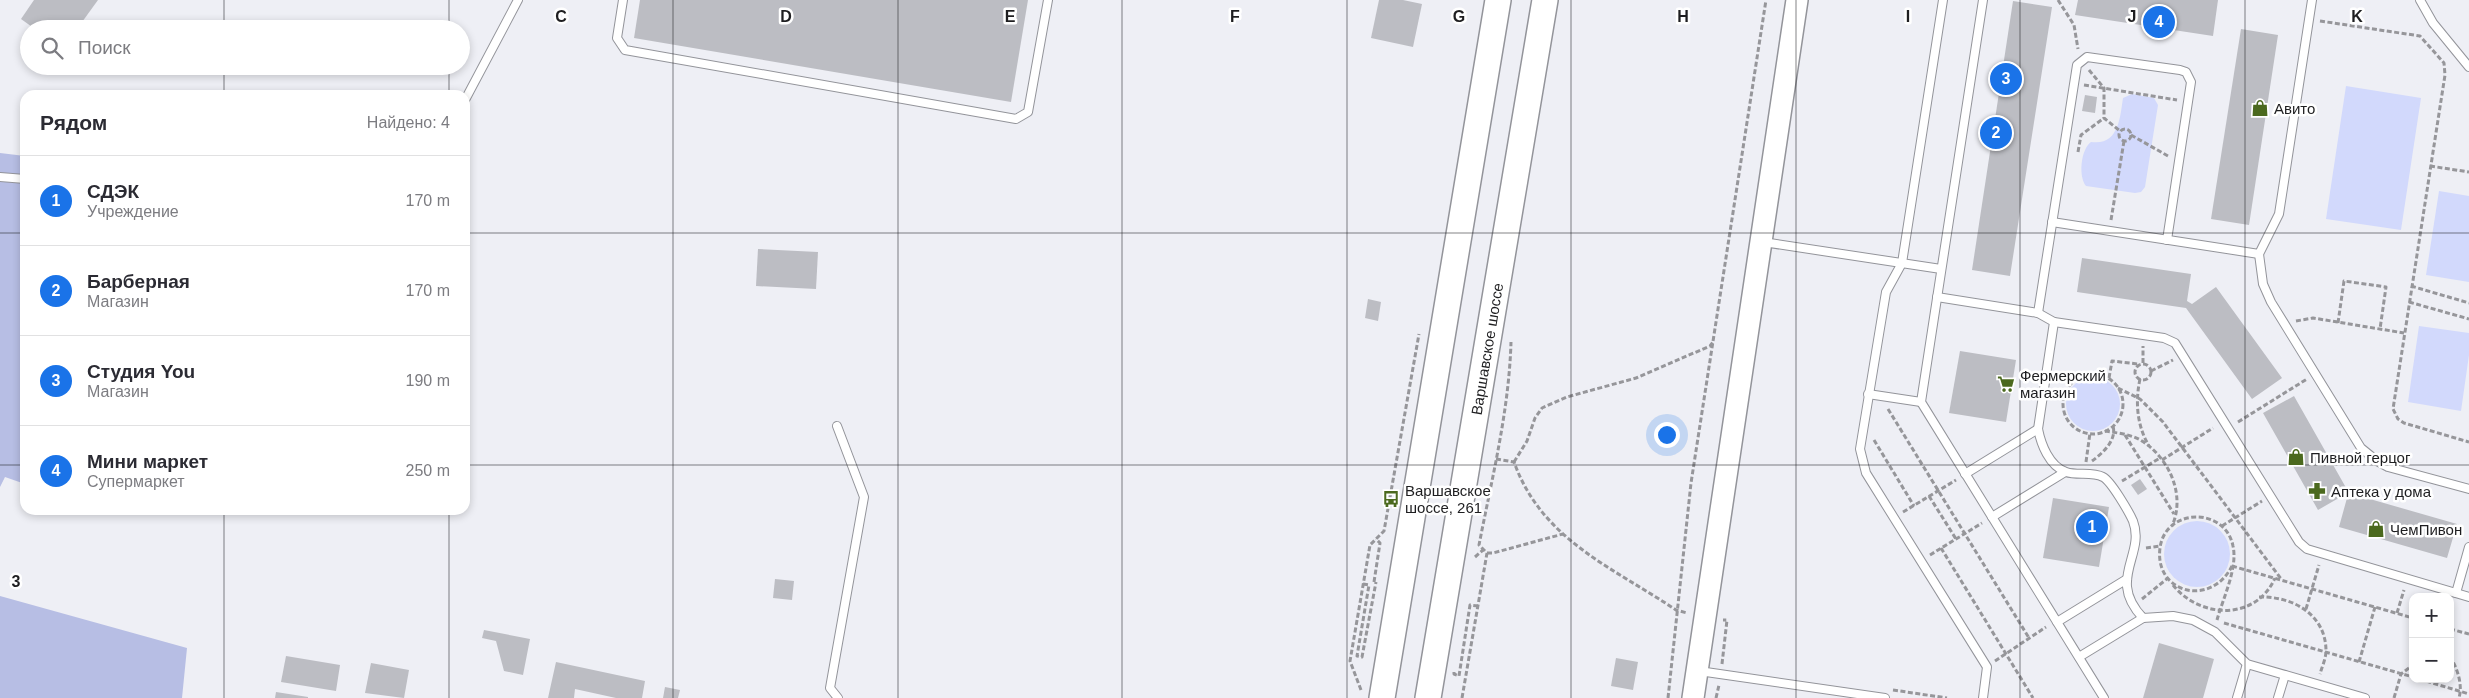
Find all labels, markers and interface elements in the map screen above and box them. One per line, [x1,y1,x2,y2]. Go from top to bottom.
pin: 4 [2143,3,2175,41]
text: C [555,8,567,25]
text: D [780,8,792,25]
text: E [1005,8,1016,25]
text: F [1230,8,1240,25]
text: G [1453,8,1465,25]
text: H [1677,8,1689,25]
text: I [1906,8,1910,25]
text: J [2128,8,2136,25]
text: K [2351,8,2363,25]
search box [20,20,470,75]
icon: search [38,34,66,62]
text: Поиск [78,37,131,58]
pin: 3 [1990,60,2022,98]
shop icon: Авито [2250,98,2270,118]
place label: Авито [2274,100,2315,117]
text: Рядом [40,111,107,134]
text: Найдено: 4 [367,114,450,131]
pin: 2 [1980,114,2012,152]
text: СДЭК [87,181,139,202]
text: 1 [52,192,60,209]
text: 170 m [406,192,450,209]
text: Учреждение [87,203,179,220]
text: Барберная [87,271,190,292]
text: 2 [52,282,60,299]
text: 170 m [406,282,450,299]
street label: Варшавское шоссе [1467,282,1506,416]
text: Магазин [87,293,149,310]
text: Студия You [87,361,195,382]
place label: Фермерский магазин [2020,367,2106,401]
text: 3 [52,372,60,389]
text: 190 m [406,372,450,389]
supermarket icon: Фермерский магазин [1996,374,2016,394]
text: Магазин [87,383,149,400]
your location [1654,422,1680,448]
shop icon: Пивной герцог [2286,447,2306,467]
place label: Пивной герцог [2310,449,2411,466]
text: Мини маркет [87,451,208,472]
text: 4 [52,462,60,479]
text: 250 m [406,462,450,479]
text: Супермаркет [87,473,185,490]
pharmacy icon: Аптека у дома [2307,481,2327,501]
place label: Варшавское шоссе, 261 [1405,482,1491,516]
place label: Аптека у дома [2331,483,2432,500]
bus stop icon: Варшавское шоссе, 261 [1381,489,1401,509]
pin: 1 [2076,508,2108,546]
shop icon: ЧемПивон [2366,519,2386,539]
place label: ЧемПивон [2390,521,2462,538]
text: 3 [12,573,21,590]
map controls [2409,593,2454,683]
button: + [2409,593,2454,638]
button: − [2409,638,2454,683]

